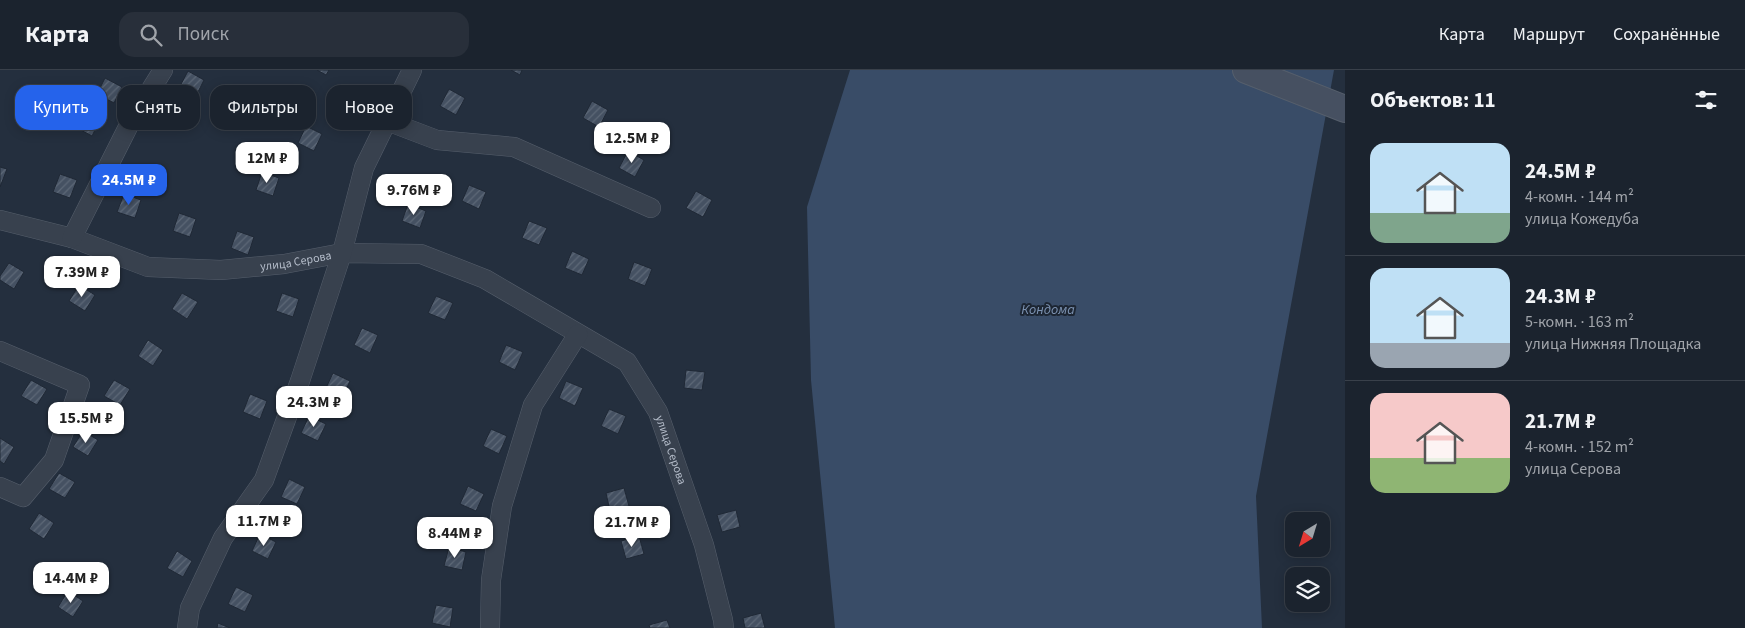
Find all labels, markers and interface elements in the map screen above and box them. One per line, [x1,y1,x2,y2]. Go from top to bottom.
search box [119,12,469,57]
text: Карта [25,17,89,52]
icon: search [137,21,165,49]
text: Поиск [177,21,229,48]
text: Карта [1439,22,1485,47]
text: Маршрут [1513,22,1585,47]
text: Сохранённые [1613,22,1720,47]
chip: Купить [15,85,107,130]
chip: Снять [117,85,200,130]
chip: Фильтры [210,85,316,130]
chip: Новое [326,85,412,130]
text: Объектов: 11 [1370,85,1496,115]
icon: filters [1692,86,1720,114]
pin: 12.5M ₽ [586,122,678,164]
text: 12.5M ₽ [605,127,659,149]
pin: 12M ₽ [232,142,302,184]
text: 12M ₽ [247,147,287,169]
text: 24.5M ₽ [1525,156,1596,186]
icon: home [1410,163,1470,223]
pin: 24.5M ₽ [83,164,175,206]
text: 24.5M ₽ [102,169,156,191]
pin: 9.76M ₽ [368,174,460,216]
text: 9.76M ₽ [387,179,441,201]
text: 4-комн. · 144 m² [1525,186,1634,208]
text: улица Кожедуба [1525,208,1639,230]
street label: улица Серова [259,247,333,275]
pin: 7.39M ₽ [36,256,128,298]
text: 7.39M ₽ [55,261,109,283]
text: 24.3M ₽ [1525,281,1596,311]
icon: home [1410,288,1470,348]
water label: Кондома [1021,300,1075,320]
text: 5-комн. · 163 m² [1525,311,1634,333]
text: улица Нижняя Площадка [1525,333,1701,355]
pin: 24.3M ₽ [268,386,360,428]
text: 24.3M ₽ [287,391,341,413]
pin: 15.5M ₽ [40,402,132,444]
text: 21.7M ₽ [1525,406,1596,436]
text: 15.5M ₽ [59,407,113,429]
street label: улица Серова [651,413,690,487]
icon: home [1410,413,1470,473]
text: 4-комн. · 152 m² [1525,436,1634,458]
text: улица Серова [1525,458,1621,480]
pin: 11.7M ₽ [218,504,310,547]
pin: 21.7M ₽ [586,506,678,548]
text: 11.7M ₽ [237,510,291,532]
text: 21.7M ₽ [605,511,659,533]
north arrow [1285,512,1330,558]
map controls [1285,512,1330,612]
pin: 8.44M ₽ [409,516,501,559]
text: 8.44M ₽ [428,522,482,544]
pin: 14.4M ₽ [25,562,117,604]
text: 14.4M ₽ [44,567,98,589]
button: layers [1285,567,1330,612]

